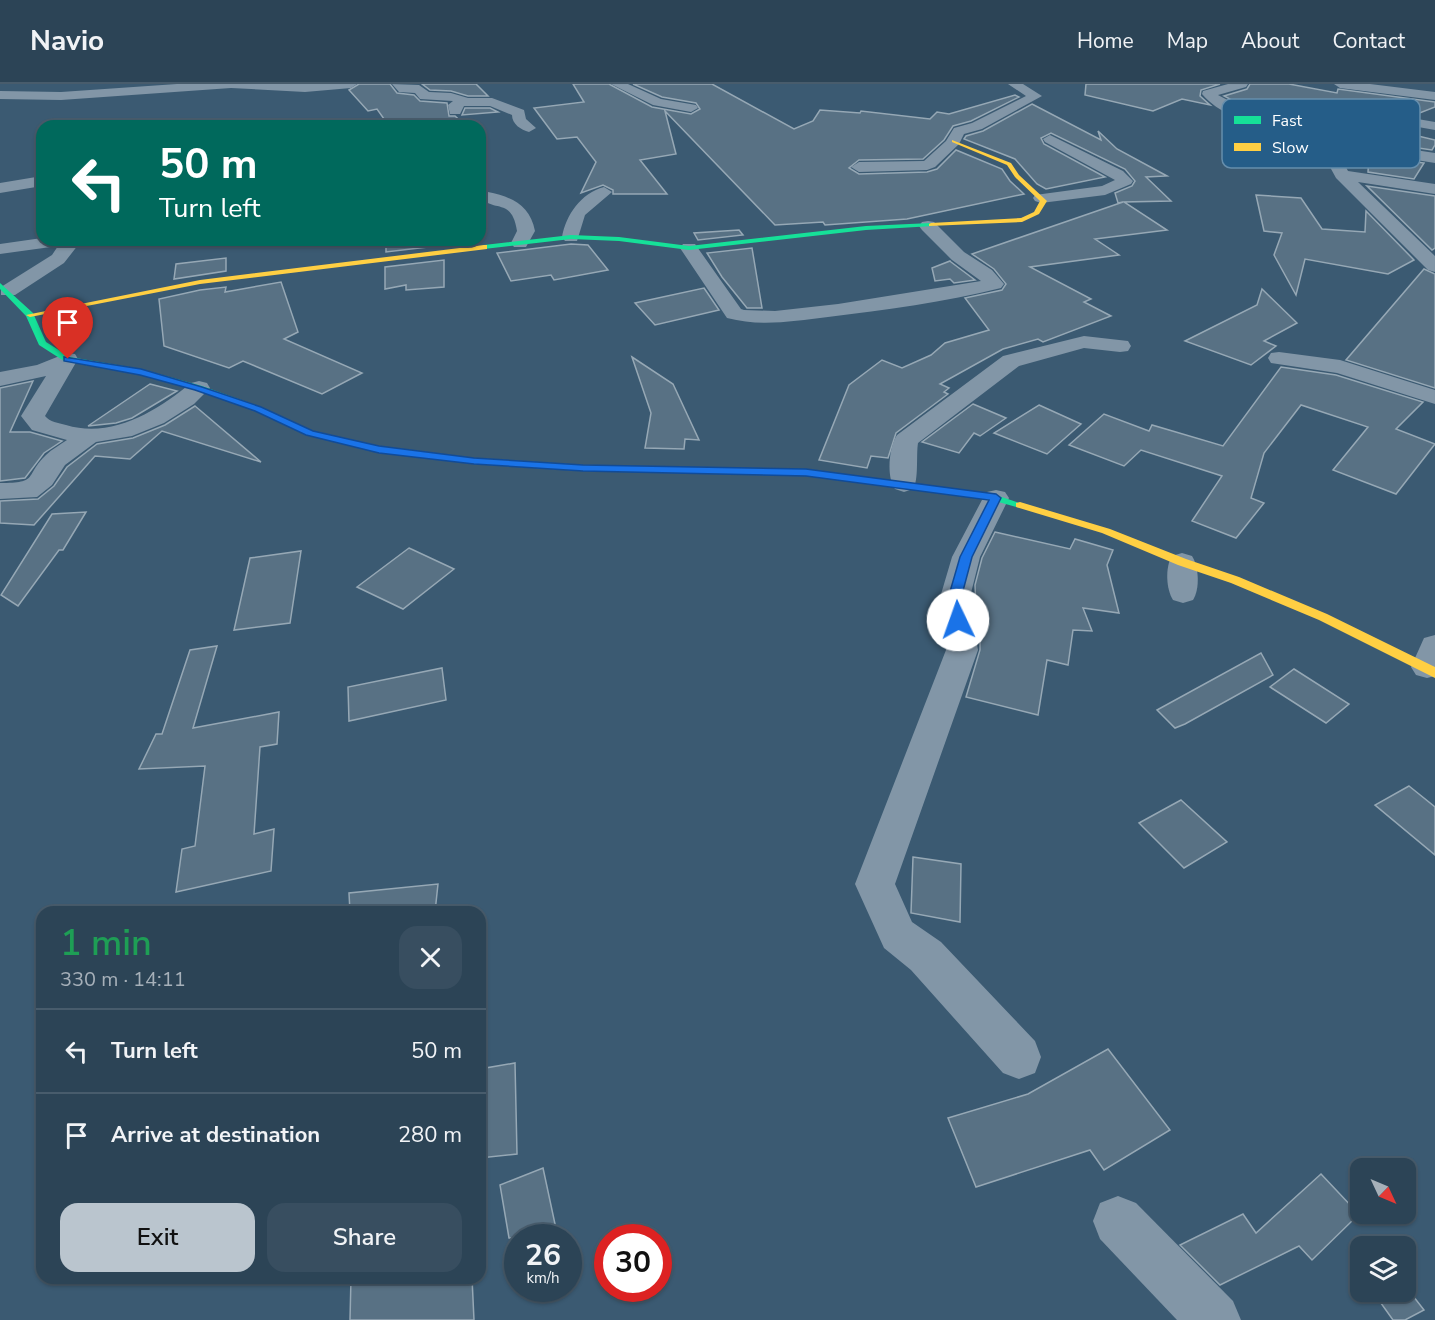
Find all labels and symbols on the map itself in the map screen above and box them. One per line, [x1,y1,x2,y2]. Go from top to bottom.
legend [1222,99,1420,168]
text: Fast [1272,110,1303,132]
text: Slow [1272,137,1309,159]
pin [42,297,93,359]
position arrow [926,588,990,652]
north arrow [1350,1158,1416,1224]
speed limit sign: 30 [594,1224,672,1302]

